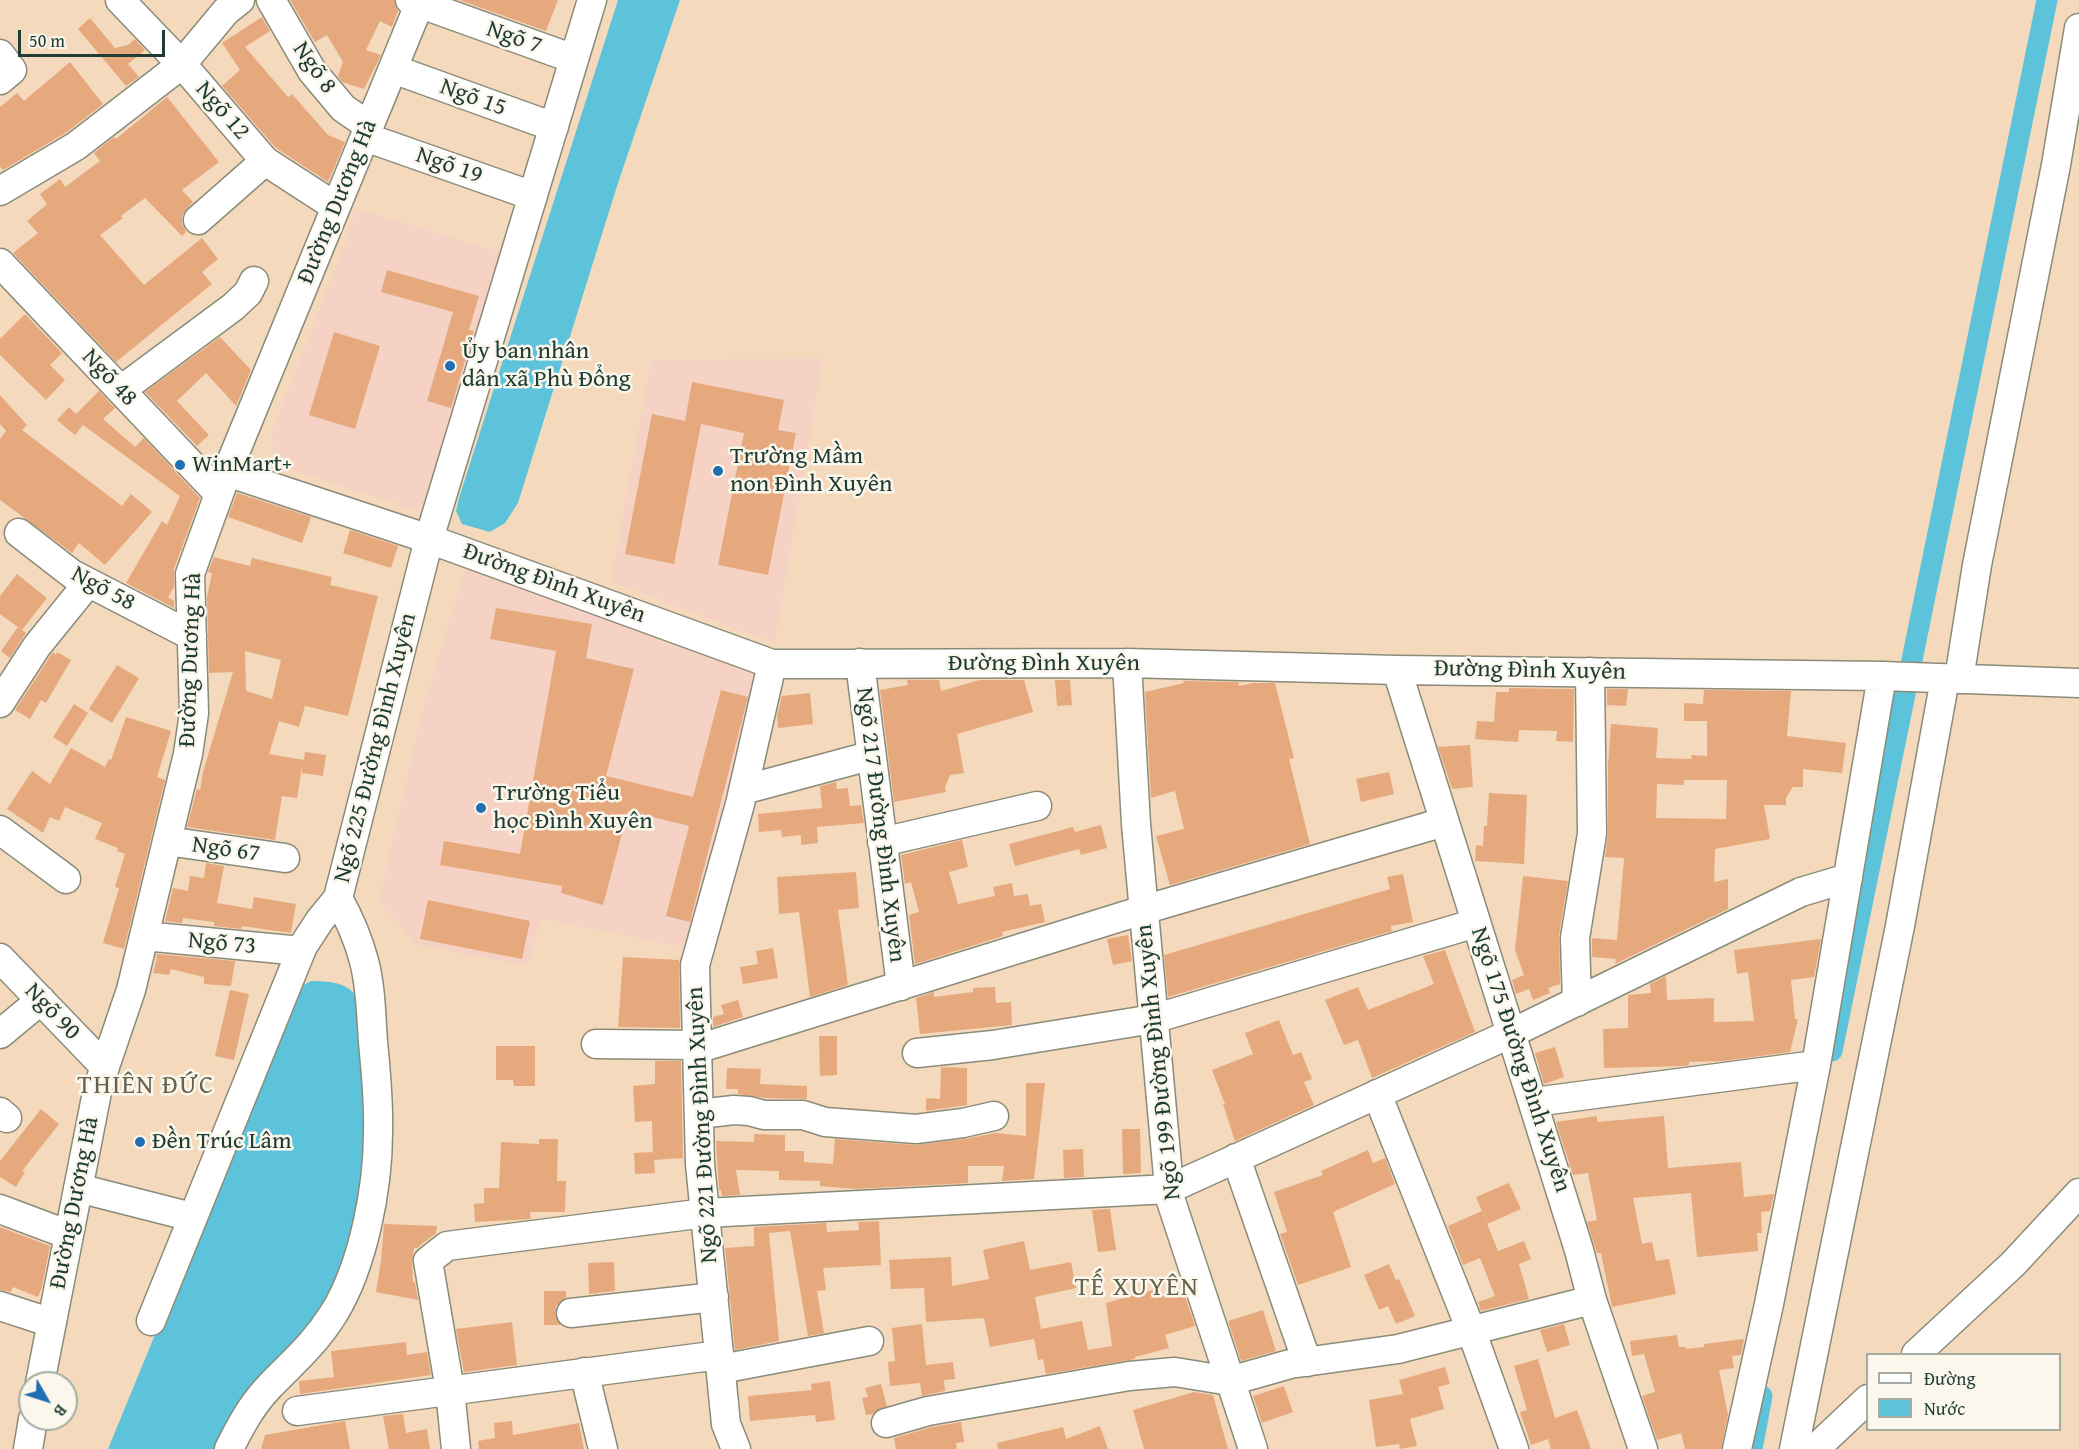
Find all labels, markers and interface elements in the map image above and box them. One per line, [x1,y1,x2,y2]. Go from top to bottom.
street label: Ngõ 7 [482,15,546,61]
scale bar [21,18,168,56]
text: 50 m [29,27,65,54]
street label: Ngõ 8 [286,37,342,99]
street label: Ngõ 15 [436,73,510,123]
street label: Ngõ 12 [189,76,255,146]
street label: Đường Dương Hà [292,116,384,288]
street label: Ngõ 19 [412,141,486,191]
place label: Ủy ban nhân dân xã Phù Đổng [462,338,631,394]
street label: Ngõ 48 [75,343,143,413]
marker: Ủy ban nhân dân xã Phù Đổng [443,359,457,373]
place label: Trường Mầm non Đình Xuyên [730,443,893,499]
place label: WinMart+ [192,451,292,479]
marker: WinMart+ [173,458,187,472]
marker: Trường Mầm non Đình Xuyên [711,464,725,478]
street label: Đường Đình Xuyên [459,538,649,630]
street label: Ngõ 58 [66,560,140,618]
street label: Đường Dương Hà [174,572,208,748]
street label: Ngõ 225 Đường Đình Xuyên [329,610,423,886]
street label: Đường Đình Xuyên [948,650,1140,678]
street label: Đường Đình Xuyên [1434,655,1626,687]
street label: Ngõ 217 Đường Đình Xuyên [849,686,911,964]
place label: Trường Tiểu học Đình Xuyên [493,780,653,836]
marker: Trường Tiểu học Đình Xuyên [474,801,488,815]
street label: Ngõ 67 [190,831,262,869]
street label: Ngõ 199 Đường Đình Xuyên [1130,923,1188,1201]
street label: Ngõ 175 Đường Đình Xuyên [1464,924,1576,1196]
street label: Ngõ 73 [187,927,257,961]
street label: Ngõ 90 [18,977,86,1047]
street label: Ngõ 221 Đường Đình Xuyên [681,986,725,1264]
district label: THIÊN ĐỨC [77,1070,215,1102]
street label: Đường Dương Hà [44,1114,106,1292]
place label: Đền Trúc Lâm [152,1128,292,1156]
marker: Đền Trúc Lâm [133,1135,147,1149]
district label: TẾ XUYÊN [1075,1272,1199,1304]
legend [1866,1353,2061,1431]
text: Đường [1924,1365,1975,1392]
north arrow [18,1371,78,1431]
text: Nước [1924,1395,1965,1422]
text: B [48,1400,73,1422]

